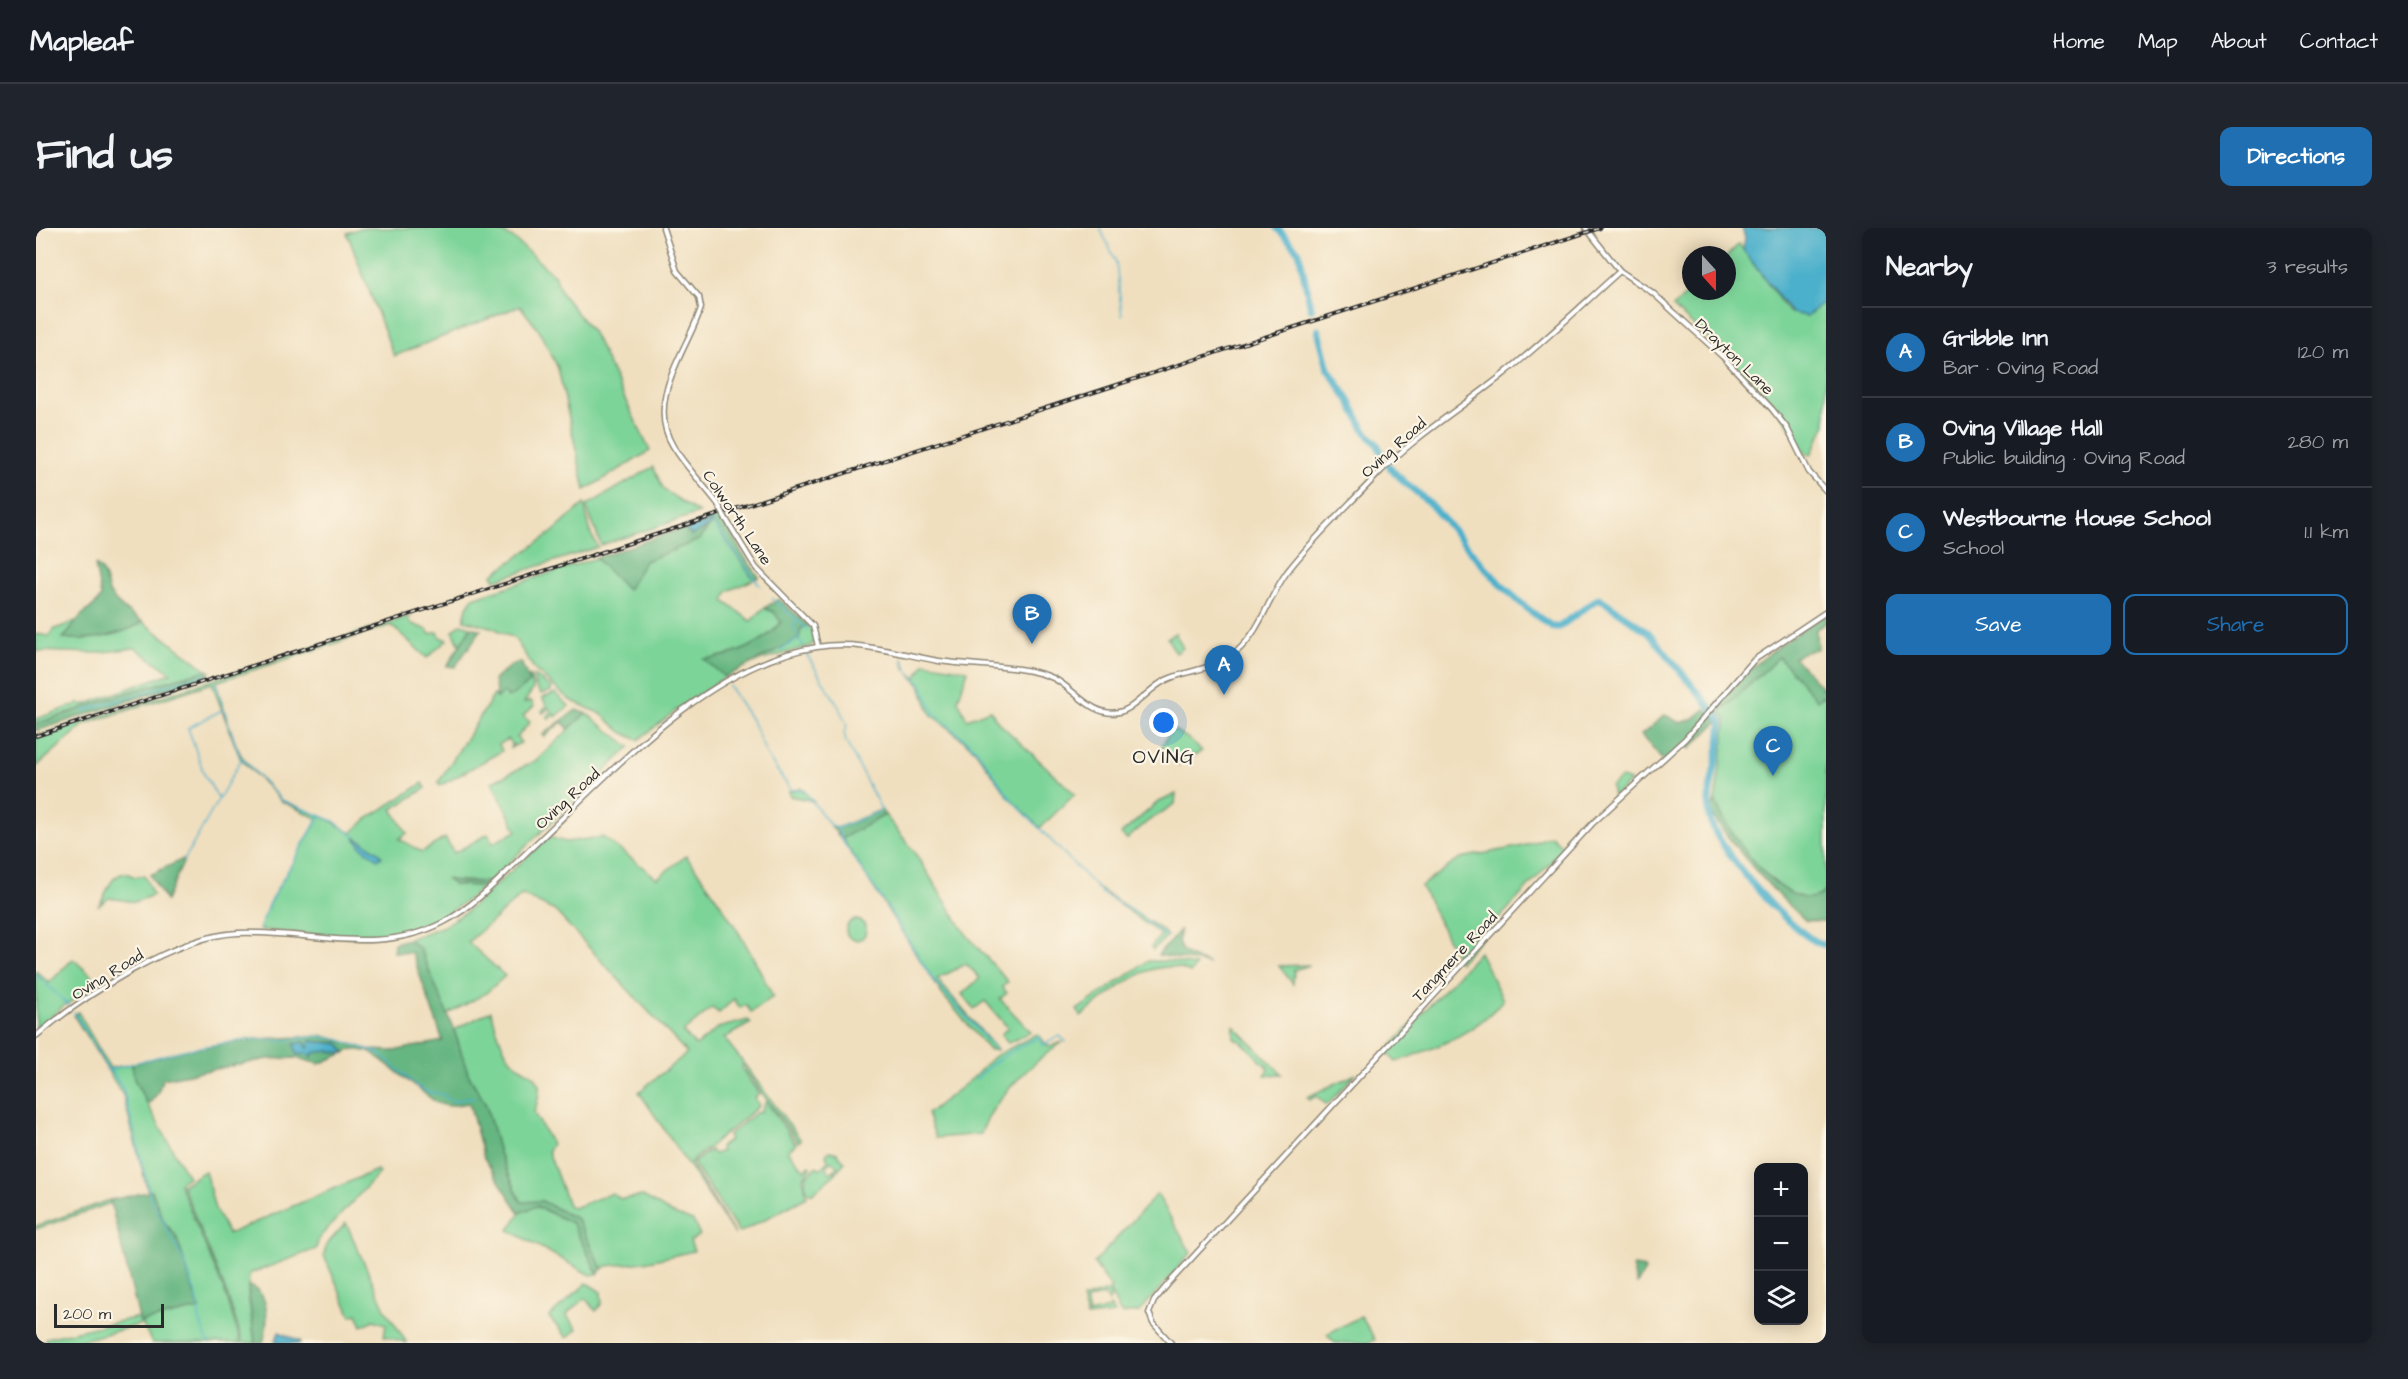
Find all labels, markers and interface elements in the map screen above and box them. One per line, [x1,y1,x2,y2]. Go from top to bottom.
text: Mapleaf [30,22,133,61]
text: Home [2053,27,2105,56]
text: Map [2138,27,2178,56]
text: About [2211,27,2267,56]
text: Contact [2300,27,2378,56]
text: Find us [36,127,173,185]
button: Directions [2220,127,2372,186]
north arrow [1682,246,1736,300]
text: Nearby [1886,249,1973,285]
text: 3 results [2266,253,2348,281]
street label: Drayton Lane [1689,313,1779,401]
text: Gribble Inn [1943,323,2048,354]
text: A [1899,338,1912,366]
text: 120 m [2298,338,2348,366]
text: Bar · Oving Road [1943,354,2098,382]
street label: Oving Road [1356,413,1432,484]
text: Oving Village Hall [1943,413,2102,444]
text: B [1898,428,1913,456]
text: 280 m [2287,428,2348,456]
text: Public building · Oving Road [1943,444,2185,472]
street label: Colworth Lane [697,466,777,570]
text: Westbourne House School [1943,503,2211,534]
text: C [1898,518,1913,546]
text: 1.1 km [2304,518,2348,546]
text: School [1943,534,2004,562]
pin: B [1012,594,1052,644]
button: Save [1886,594,2111,655]
button: Share [2123,594,2348,655]
pin: A [1204,646,1244,695]
your location [1149,708,1178,737]
pin: C [1754,726,1792,776]
district label: OVING [1133,743,1195,771]
street label: Oving Road [531,763,605,835]
street label: Tangmere Road [1407,907,1503,1007]
street label: Oving Road [67,944,148,1006]
map controls [1754,1163,1808,1325]
button: + [1754,1163,1808,1217]
button: − [1754,1217,1808,1271]
button: layers [1754,1271,1808,1325]
scale bar [54,1301,164,1328]
text: 200 m [63,1303,111,1325]

